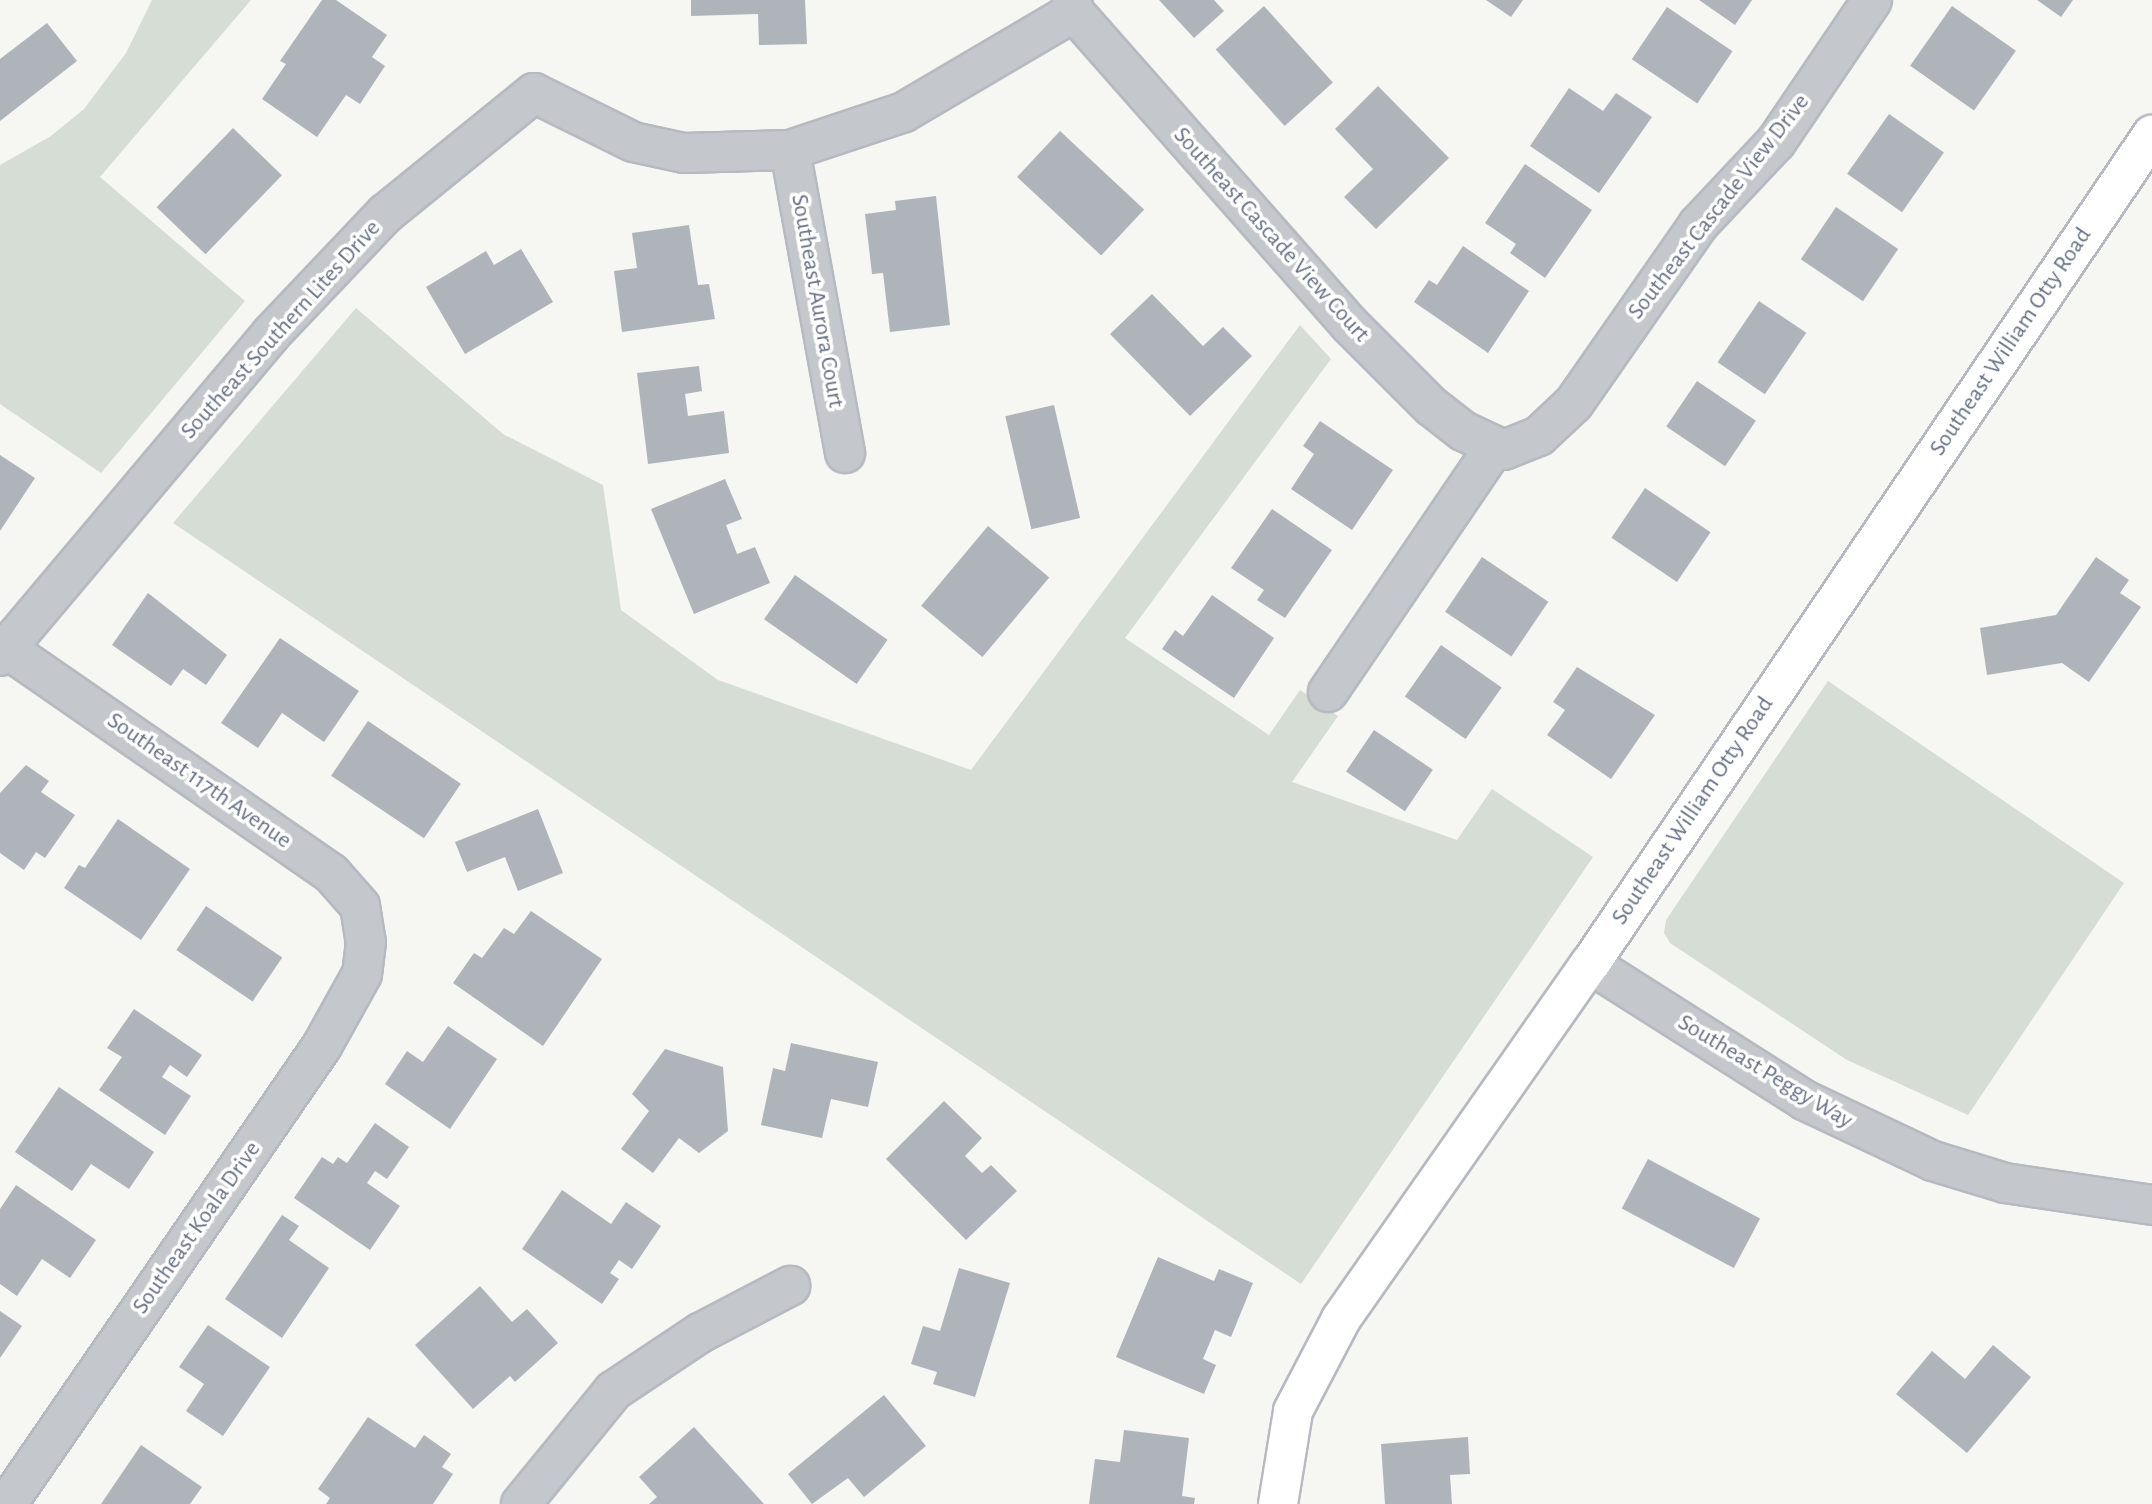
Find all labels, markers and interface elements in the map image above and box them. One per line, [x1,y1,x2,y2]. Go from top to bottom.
street label: Southeast Cascade View Drive [1622,89,1816,325]
street label: Southeast Cascade View Court [1167,122,1375,348]
street label: Southeast Aurora Court [784,192,850,410]
street label: Southeast Southern Lites Drive [175,215,387,445]
street label: Southeast William Otty Road [1924,222,2098,462]
street label: Southeast William Otty Road [1606,691,1780,931]
street label: Southeast 117th Avenue [101,707,297,855]
street label: Southeast Peggy Way [1672,1008,1858,1136]
street label: Southeast Koala Drive [127,1136,267,1320]

